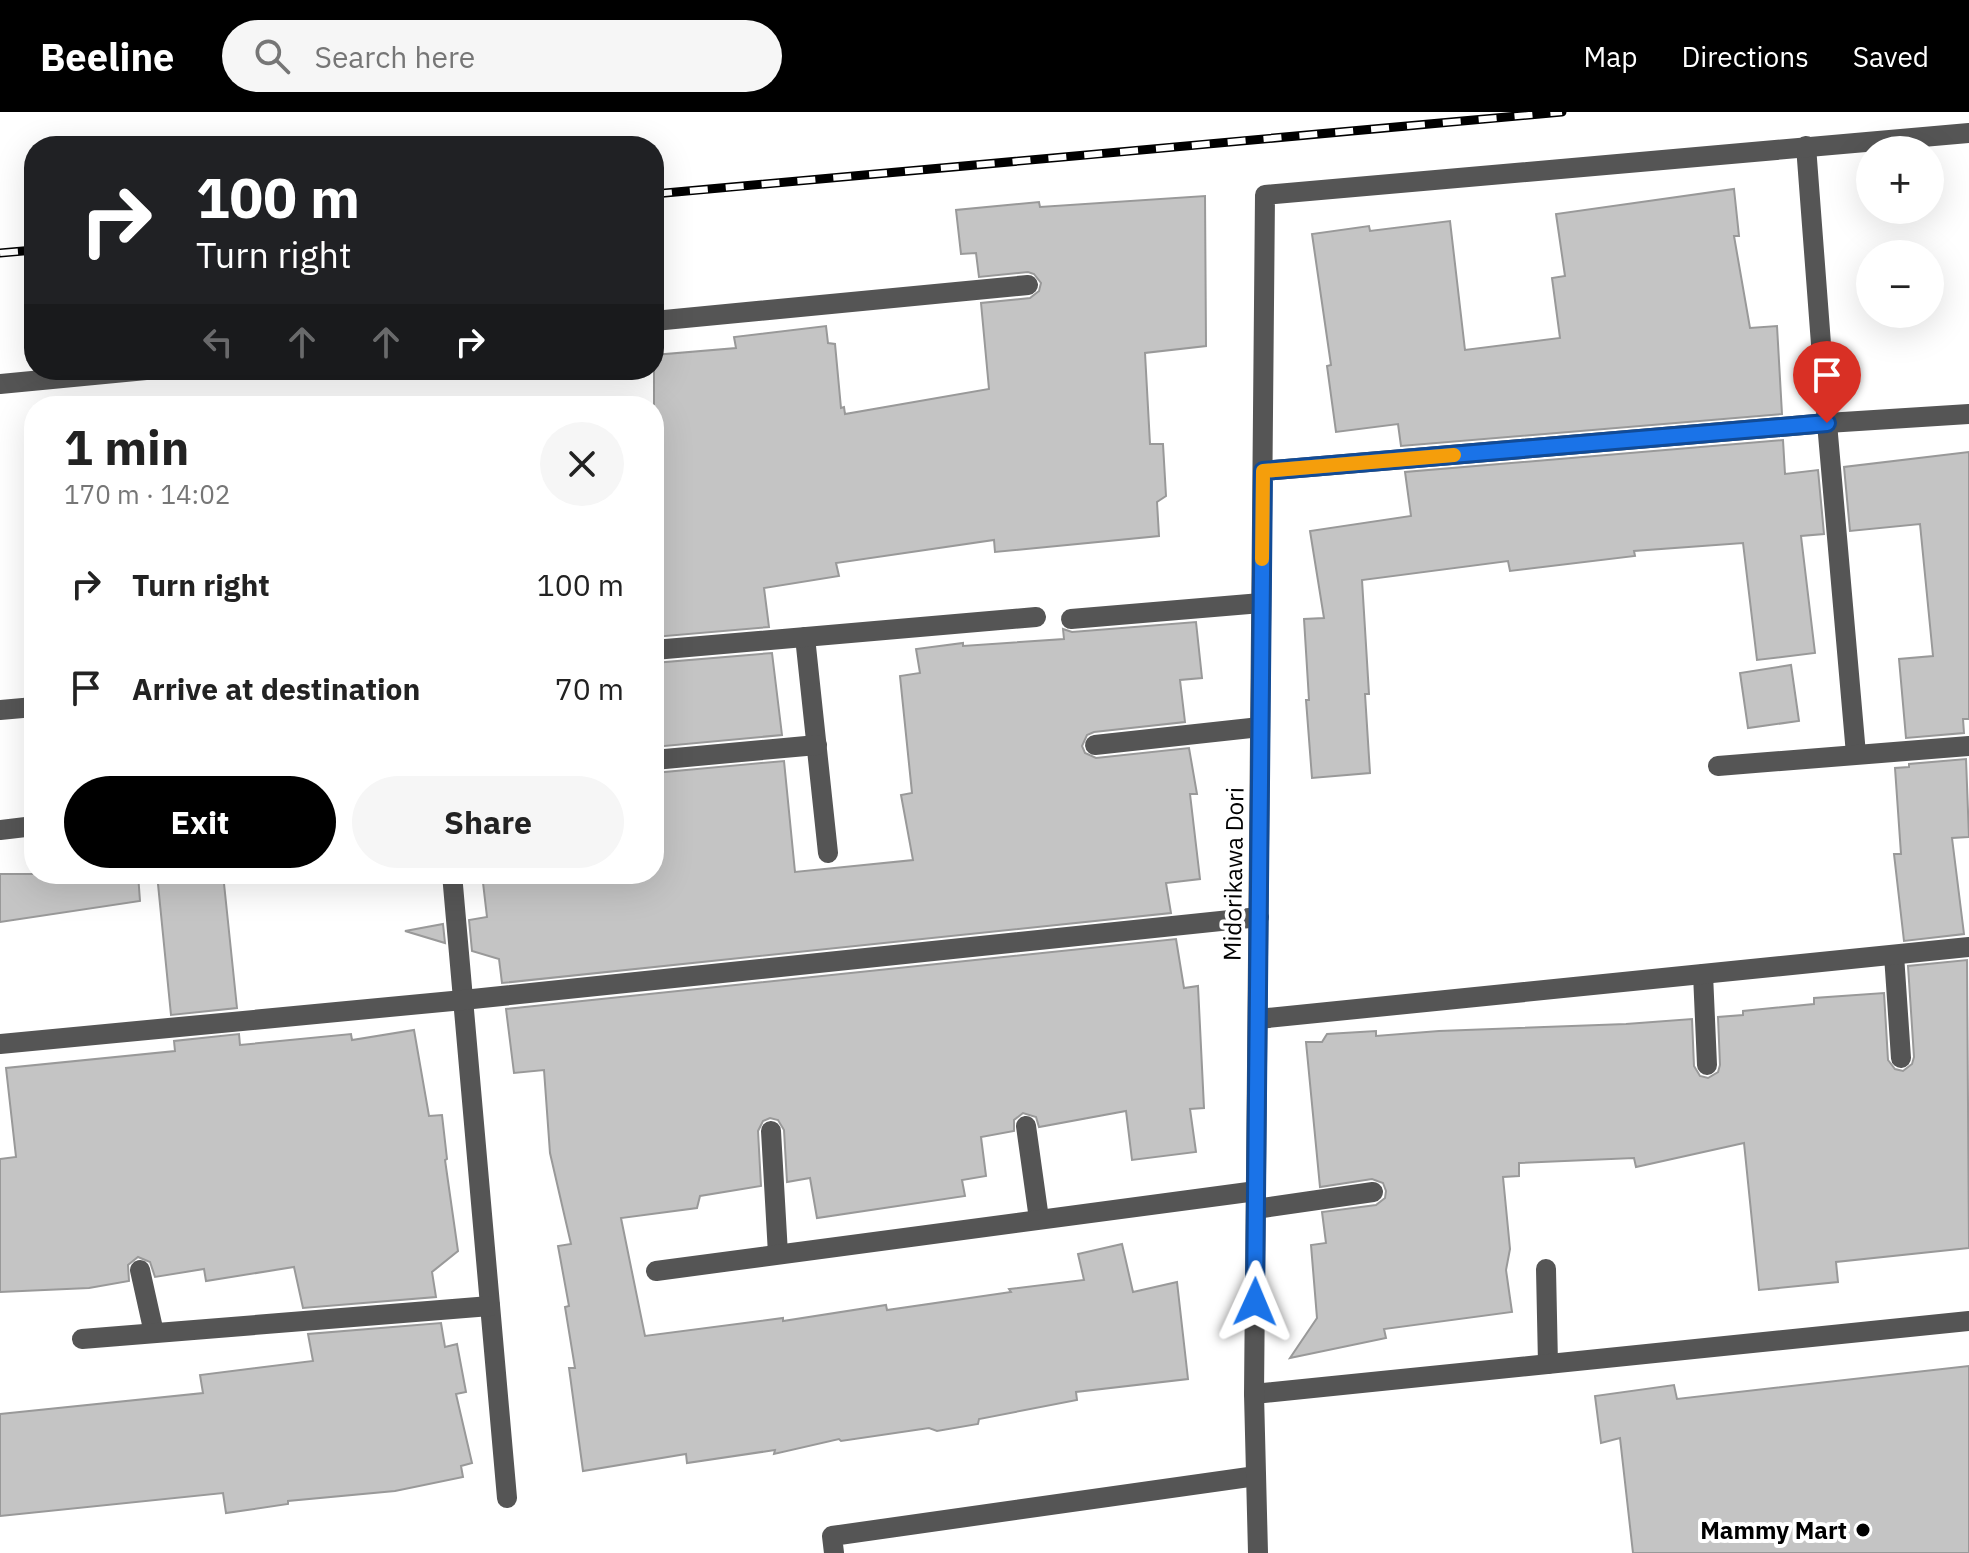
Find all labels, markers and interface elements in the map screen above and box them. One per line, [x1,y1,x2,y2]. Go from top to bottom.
search box [222,20,782,92]
text: Beeline [40,32,174,81]
icon: search [250,34,294,78]
text: Search here [314,37,475,76]
text: Map [1583,38,1637,75]
text: Directions [1681,38,1809,75]
text: Saved [1853,38,1929,75]
map controls [1856,136,1944,328]
button: + [1856,136,1944,224]
text: 100 m [196,161,360,233]
icon: right [64,168,168,272]
text: Turn right [196,231,352,278]
button: − [1856,240,1944,328]
icon: left [196,320,240,364]
icon: ahead [280,320,324,364]
icon: ahead [364,320,408,364]
icon: right [448,320,492,364]
pin [1793,341,1861,423]
icon: arrive [1805,353,1849,397]
text: 1 min [64,416,189,478]
button: close [540,422,624,506]
text: 170 m · 14:02 [64,477,230,511]
icon: right [64,562,108,606]
text: Turn right [132,565,270,604]
text: 100 m [537,565,624,604]
icon: arrive [64,666,108,710]
text: Arrive at destination [132,669,420,708]
text: 70 m [555,669,624,708]
button: Exit [64,776,336,868]
button: Share [352,776,624,868]
street label: Midorikawa Dori [1215,787,1251,961]
position arrow [1213,1260,1297,1344]
place label: Mammy Mart [1700,1514,1847,1546]
marker: Mammy Mart [1854,1521,1872,1539]

